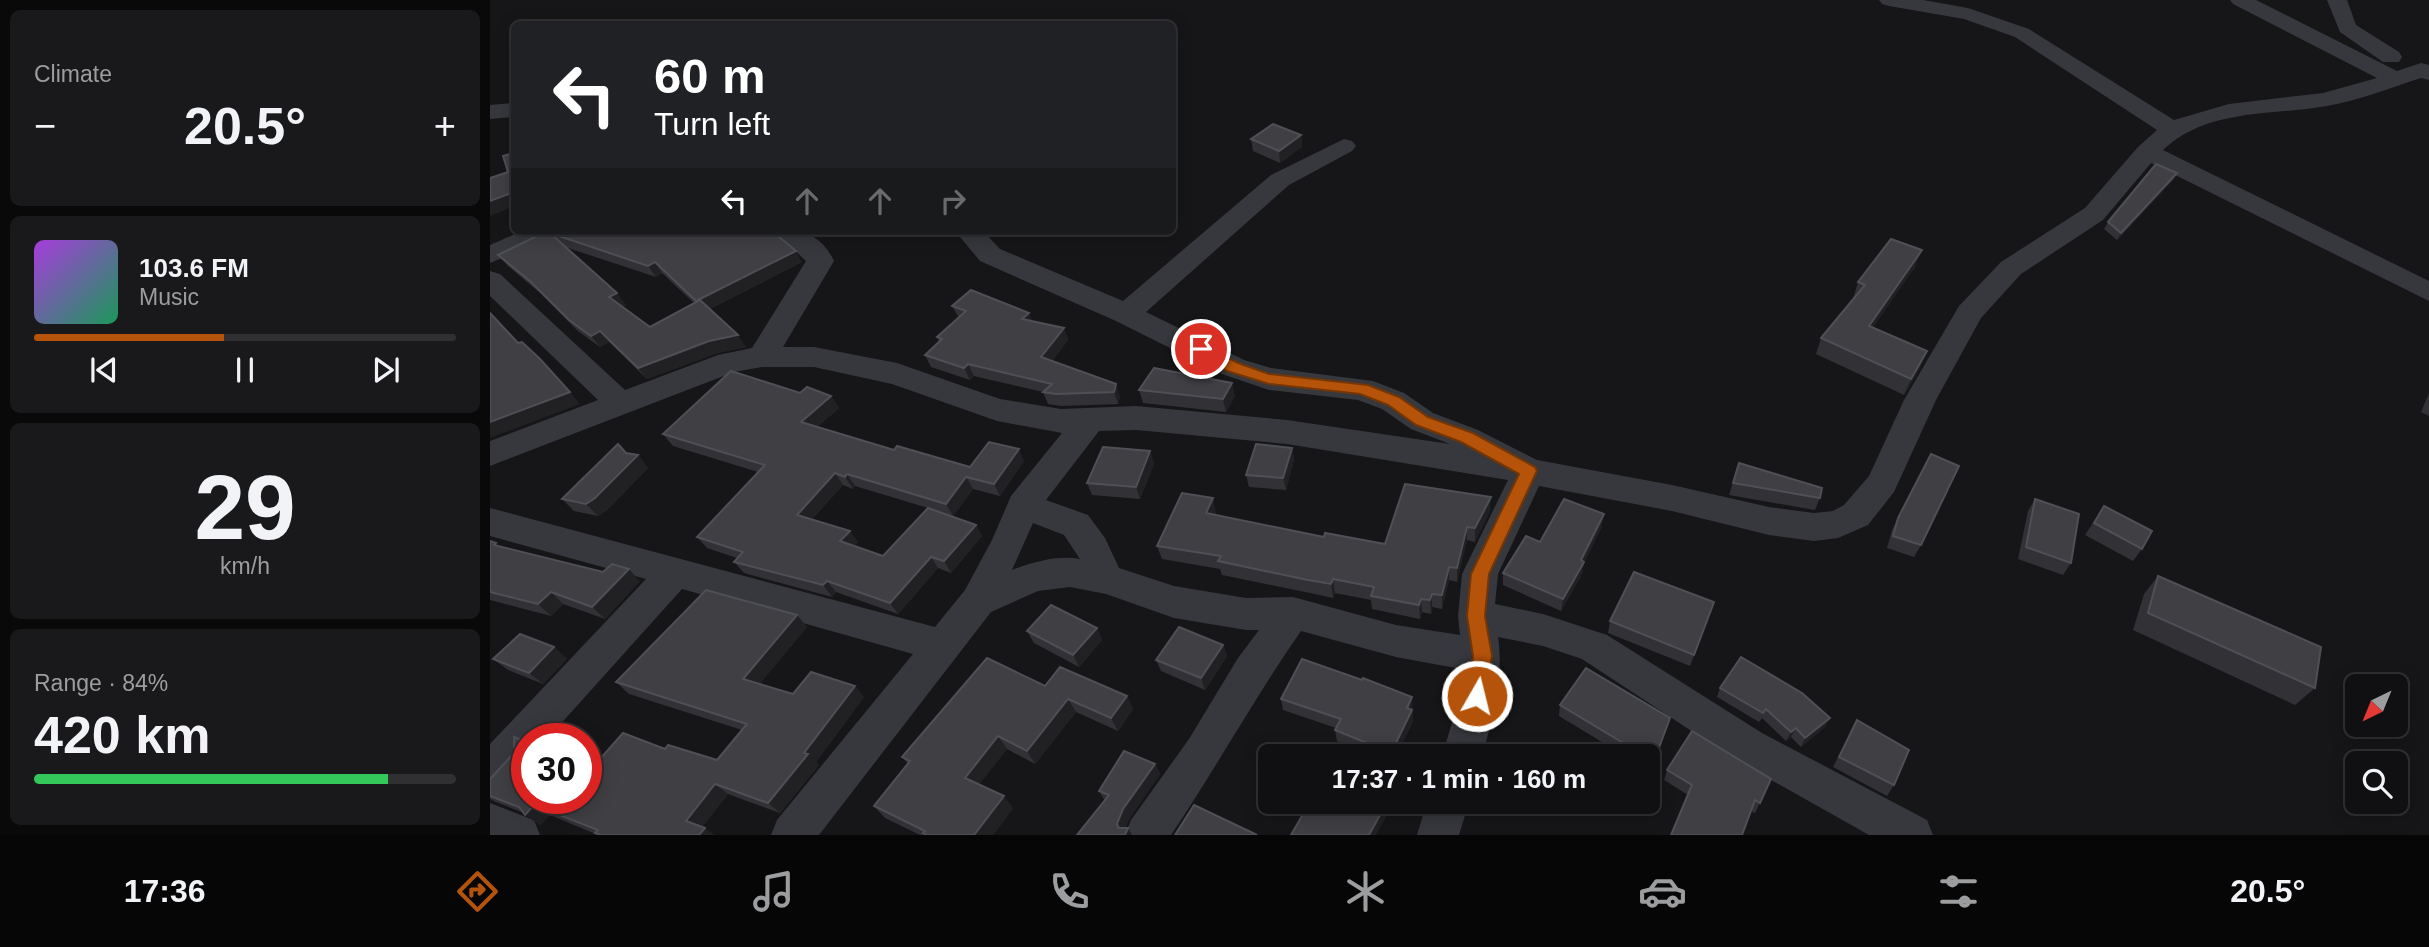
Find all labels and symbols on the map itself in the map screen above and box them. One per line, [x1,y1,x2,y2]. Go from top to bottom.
pin [1171,319,1231,379]
position arrow [1440,659,1514,733]
north arrow [2345,674,2408,737]
speed limit sign: 30 [511,723,602,814]

